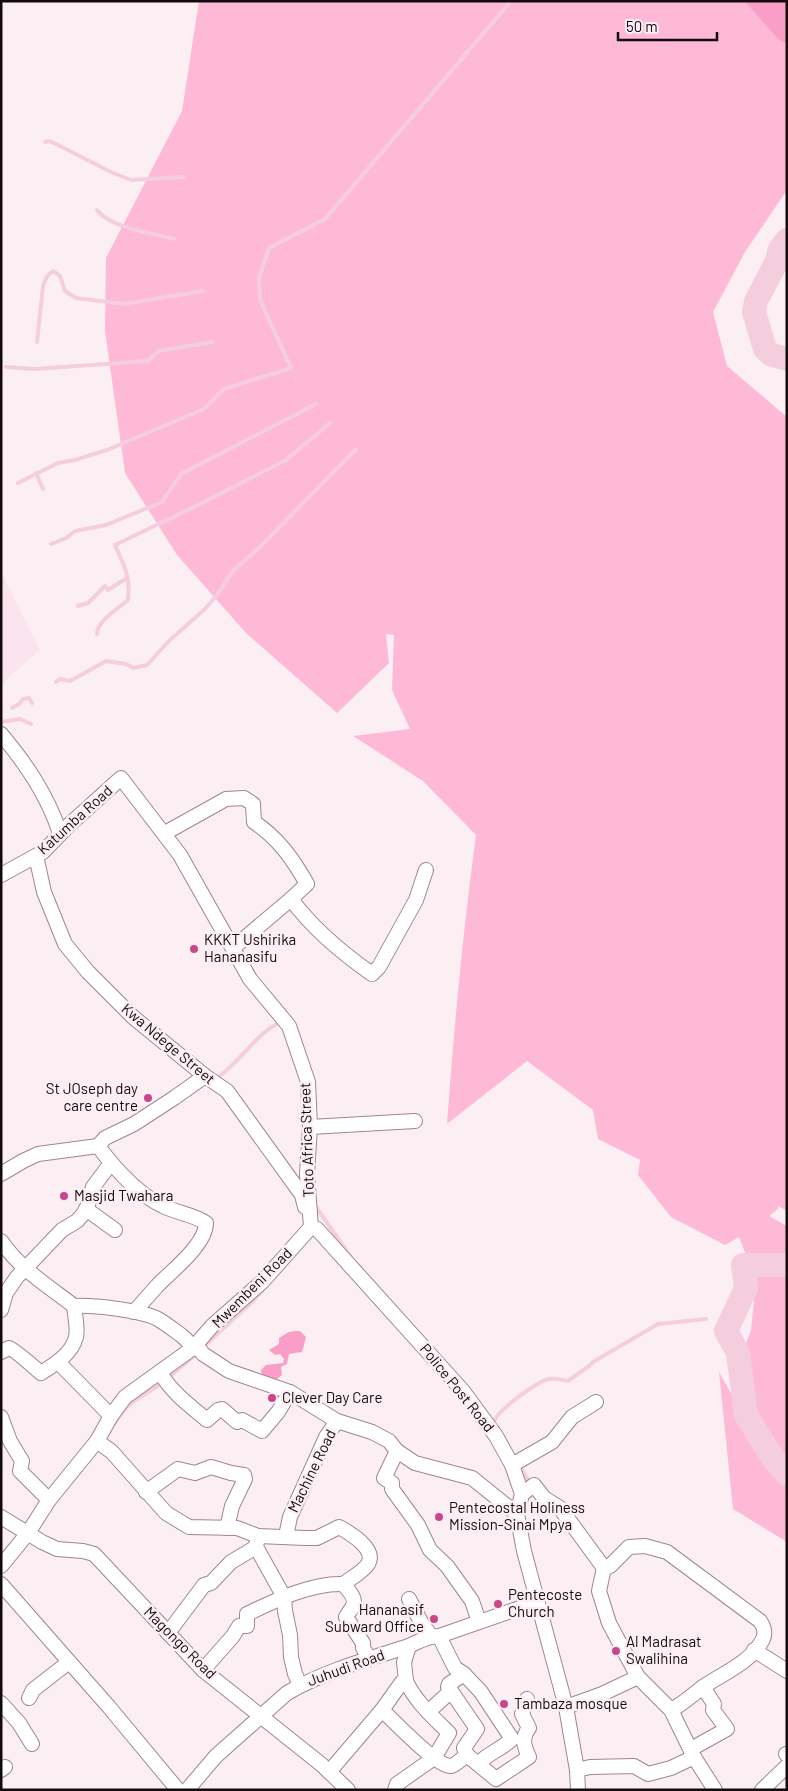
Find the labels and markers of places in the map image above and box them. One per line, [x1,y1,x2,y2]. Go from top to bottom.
place label: KKKT Ushirika Hananasifu [204,930,296,965]
marker: KKKT Ushirika Hananasifu [188,943,200,955]
place label: St JOseph day care centre [46,1079,138,1114]
marker: St JOseph day care centre [142,1092,154,1104]
place label: Masjid Twahara [74,1186,173,1204]
marker: Masjid Twahara [58,1190,70,1202]
place label: Clever Day Care [282,1388,382,1406]
marker: Clever Day Care [266,1392,278,1404]
place label: Pentecostal Holiness Mission-Sinai Mpya [449,1498,585,1533]
marker: Pentecostal Holiness Mission-Sinai Mpya [433,1511,445,1523]
place label: Pentecoste Church [508,1585,582,1620]
marker: Pentecoste Church [492,1598,504,1610]
place label: Hananasif Subward Office [325,1600,424,1635]
marker: Hananasif Subward Office [428,1613,440,1625]
place label: Al Madrasat Swalihina [626,1632,702,1667]
marker: Al Madrasat Swalihina [610,1645,622,1657]
place label: Tambaza mosque [514,1694,628,1712]
marker: Tambaza mosque [498,1698,510,1710]

